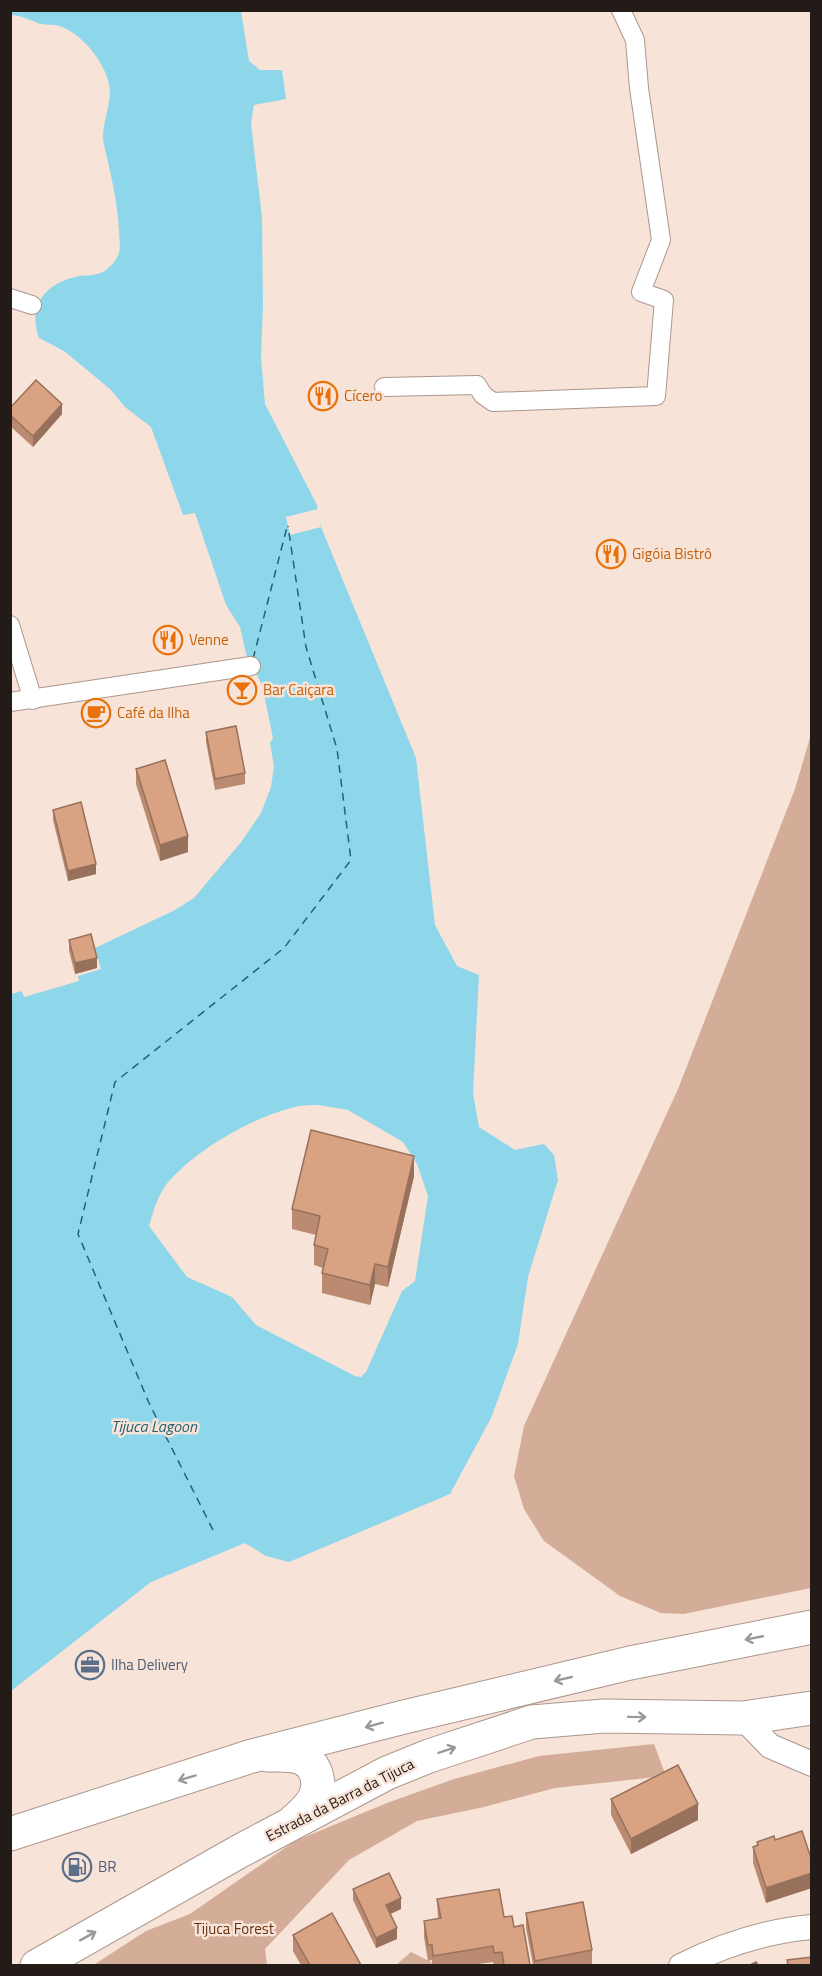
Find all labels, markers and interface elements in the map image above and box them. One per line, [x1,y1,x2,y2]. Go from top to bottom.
restaurant icon: Cícero [307,380,339,412]
place label: Cícero [344,384,383,407]
restaurant icon: Gigóia Bistrô [595,538,627,570]
place label: Gigóia Bistrô [632,542,712,565]
restaurant icon: Venne [152,624,184,656]
place label: Venne [189,628,229,651]
bar icon: Bar Caiçara [226,674,258,706]
place label: Bar Caiçara [263,678,334,701]
cafe icon: Café da Ilha [80,697,112,729]
place label: Café da Ilha [117,701,190,724]
water label: Tijuca Lagoon [111,1414,198,1438]
one-way arrow [745,1633,764,1645]
office icon: Ilha Delivery [74,1649,106,1681]
place label: Ilha Delivery [111,1653,188,1676]
one-way arrow [554,1673,573,1685]
one-way arrow [627,1711,647,1723]
one-way arrow [365,1719,384,1731]
one-way arrow [437,1744,456,1755]
street label: Estrada da Barra da Tijuca [262,1752,418,1847]
one-way arrow [178,1773,197,1784]
fuel station icon: BR [61,1851,93,1883]
place label: BR [98,1855,116,1878]
park label: Tijuca Forest [194,1917,275,1940]
one-way arrow [79,1930,96,1942]

